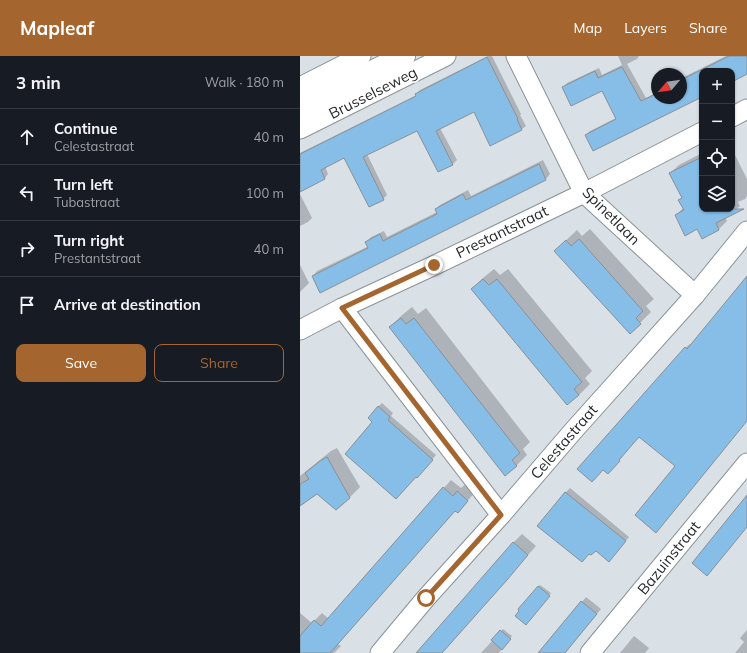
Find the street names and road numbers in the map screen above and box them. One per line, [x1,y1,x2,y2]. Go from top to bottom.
street label: Brusselseweg [325,62,420,123]
street label: Spinetlaan [578,183,644,249]
street label: Prestantstraat [453,201,551,262]
street label: Celestastraat [526,401,601,483]
street label: Bazuinstraat [633,517,704,598]

